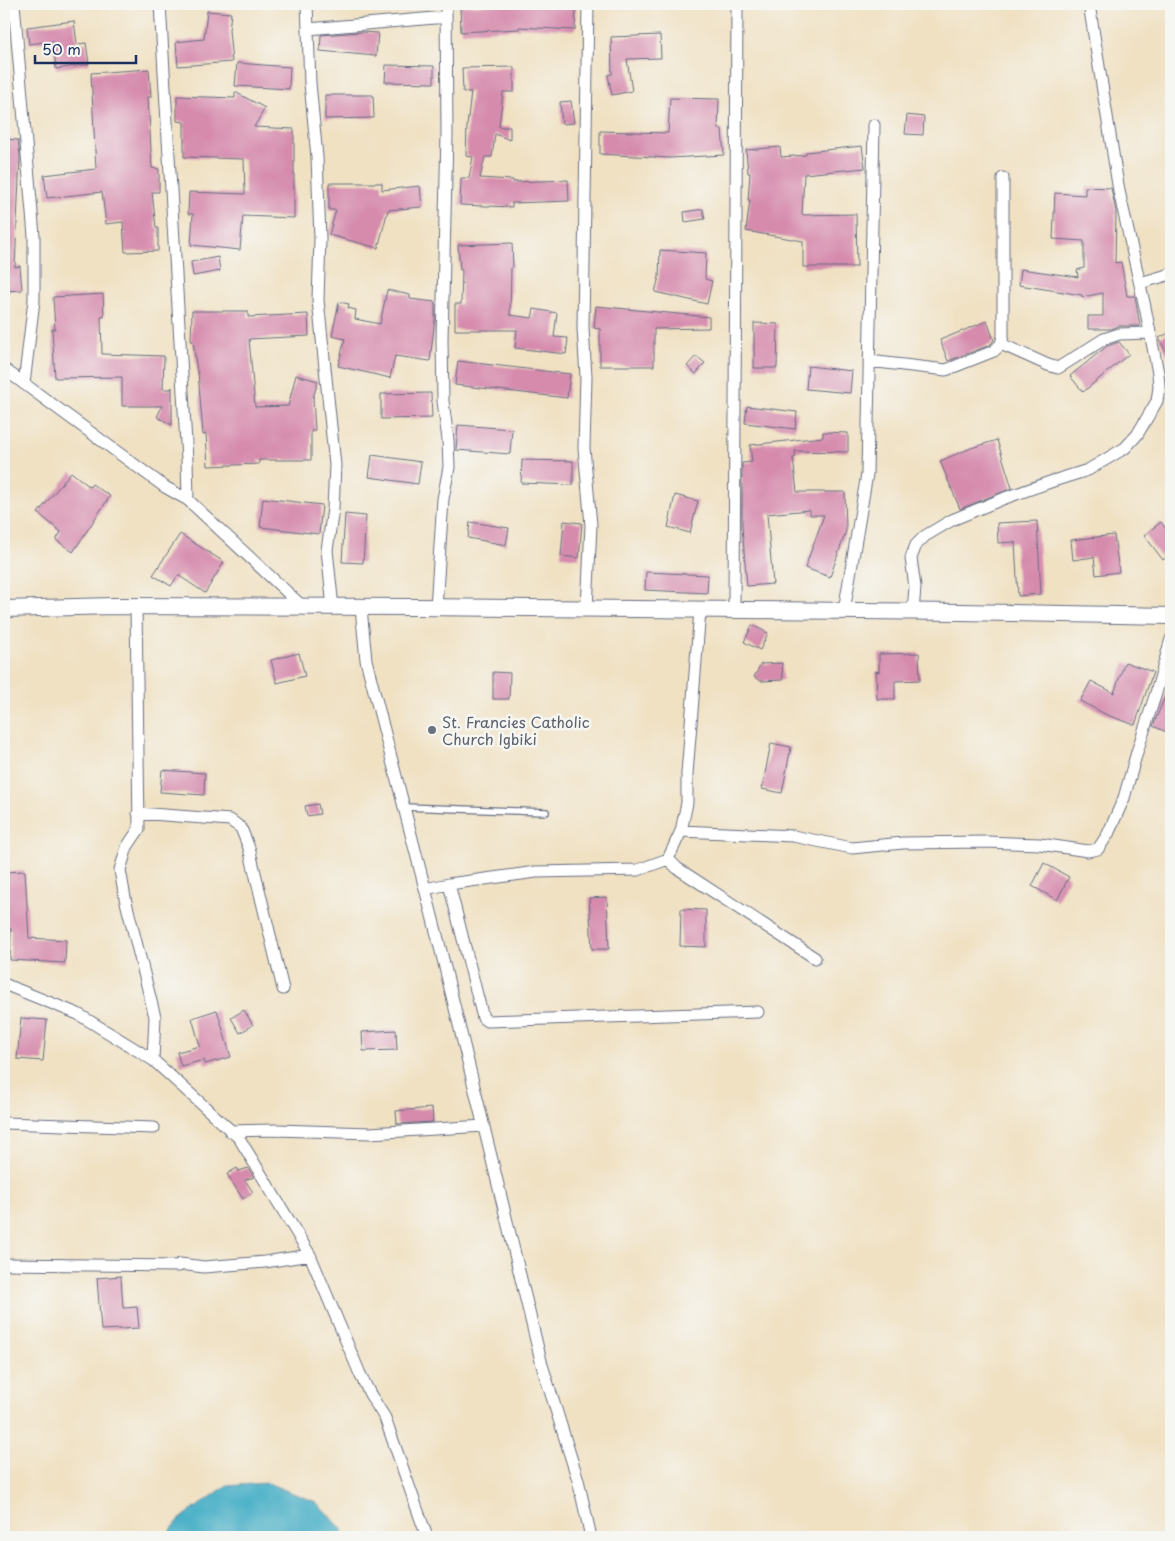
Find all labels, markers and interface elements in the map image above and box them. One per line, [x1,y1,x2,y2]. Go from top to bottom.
scale bar [35,32,136,64]
text: 50 m [42,37,81,60]
place label: St. Francies Catholic Church Igbiki [442,710,590,750]
marker: St. Francies Catholic Church Igbiki [426,724,438,736]

